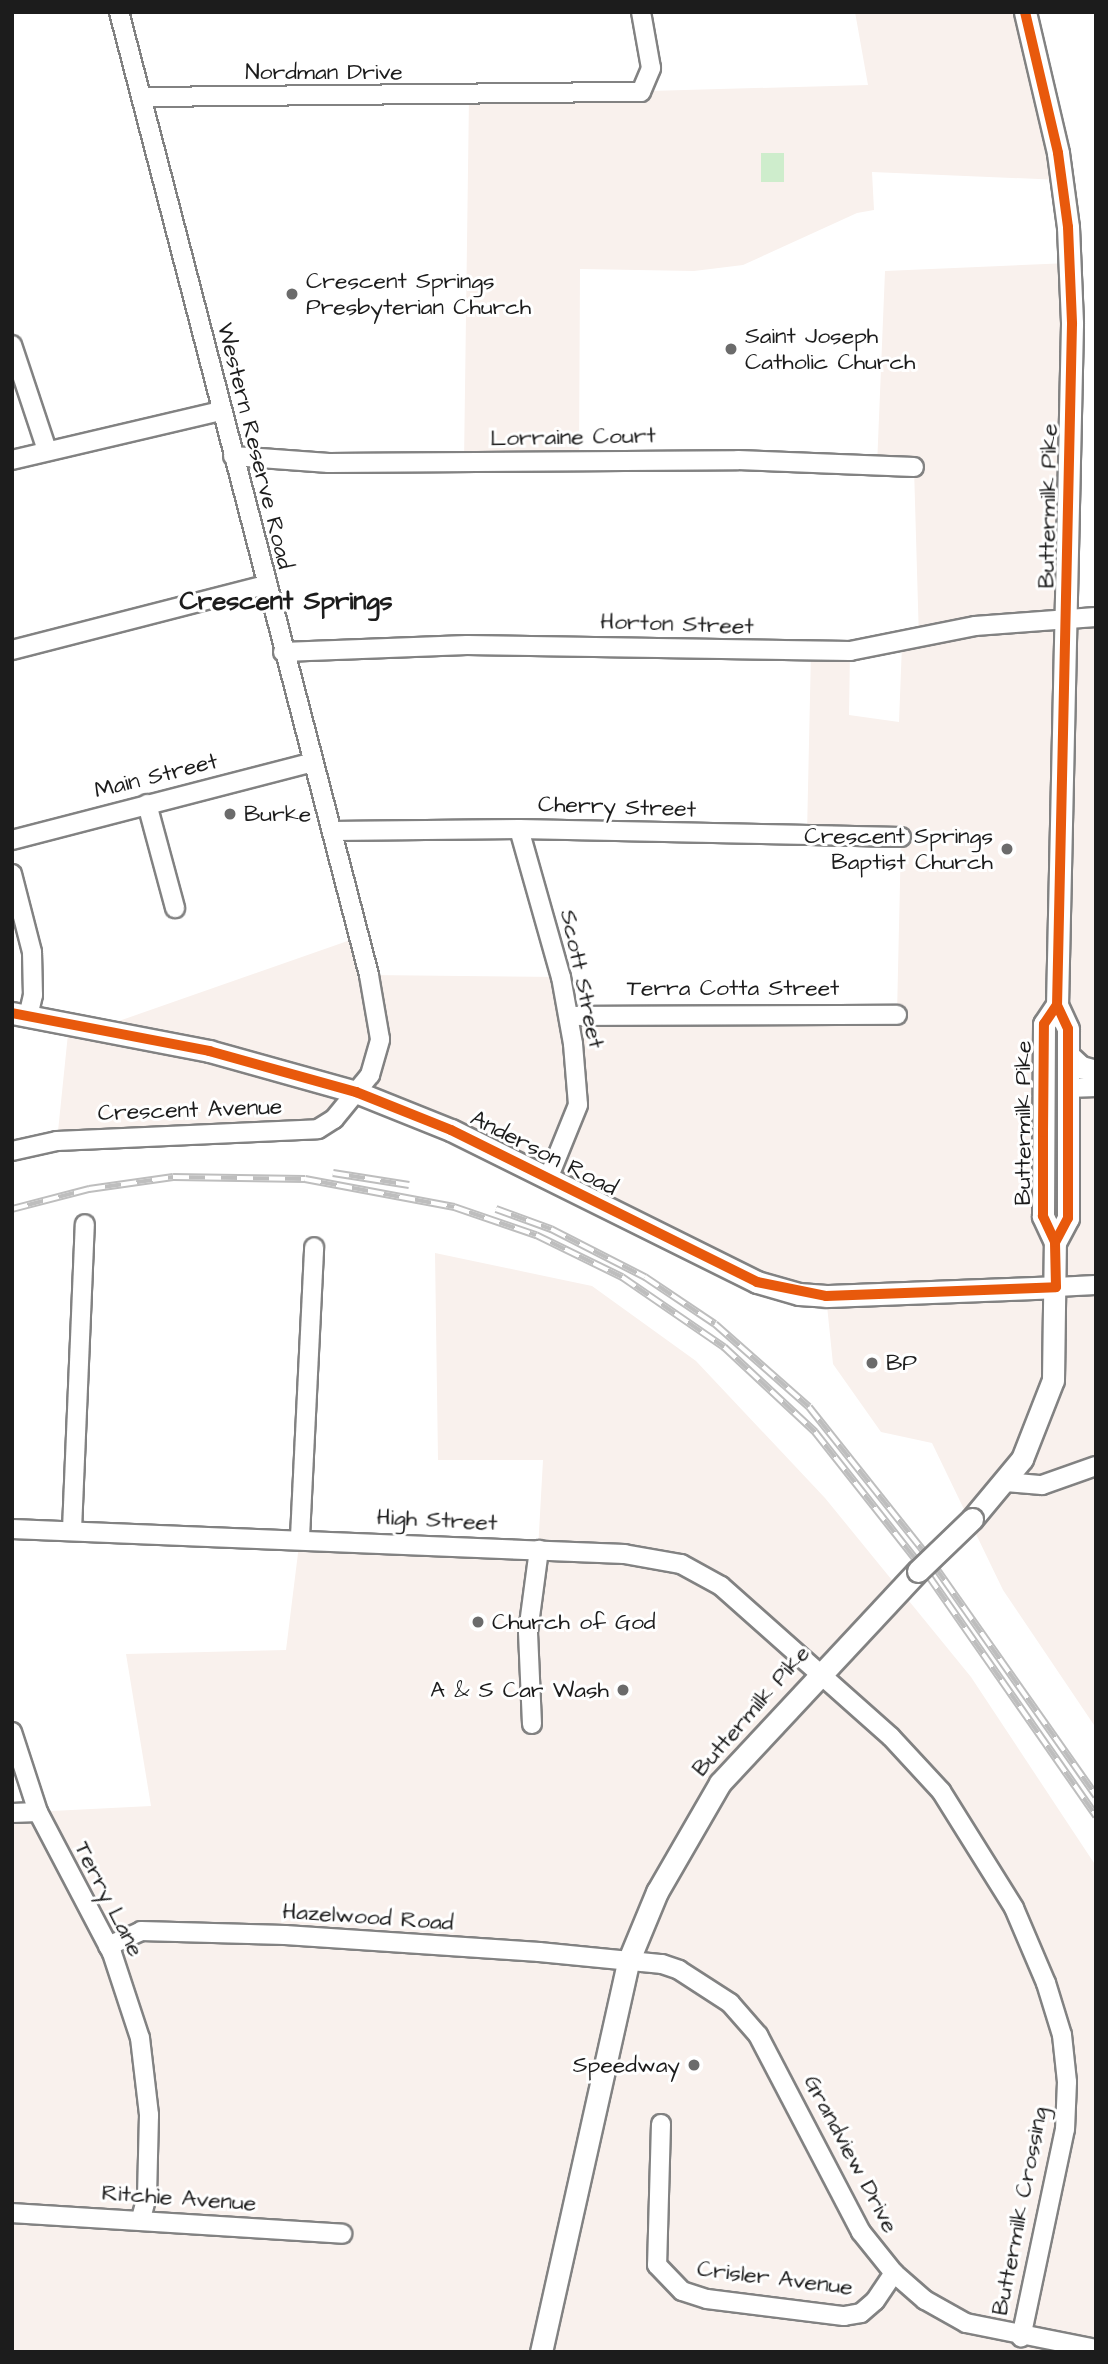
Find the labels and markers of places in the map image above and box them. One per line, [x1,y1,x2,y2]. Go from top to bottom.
place label: Crescent Springs Presbyterian Church [306,267,531,321]
marker: Crescent Springs Presbyterian Church [284,286,300,302]
place label: Saint Joseph Catholic Church [745,322,915,376]
marker: Saint Joseph Catholic Church [723,341,739,357]
place label: Burke [244,800,311,828]
marker: Burke [222,806,238,822]
place label: Crescent Springs Baptist Church [804,822,993,876]
marker: Crescent Springs Baptist Church [999,841,1015,857]
place label: BP [886,1349,917,1377]
marker: BP [864,1355,880,1371]
place label: Church of God [492,1608,656,1636]
marker: Church of God [470,1614,486,1630]
place label: A & S Car Wash [430,1676,609,1704]
marker: A & S Car Wash [615,1682,631,1698]
place label: Speedway [573,2051,680,2079]
marker: Speedway [686,2057,702,2073]

